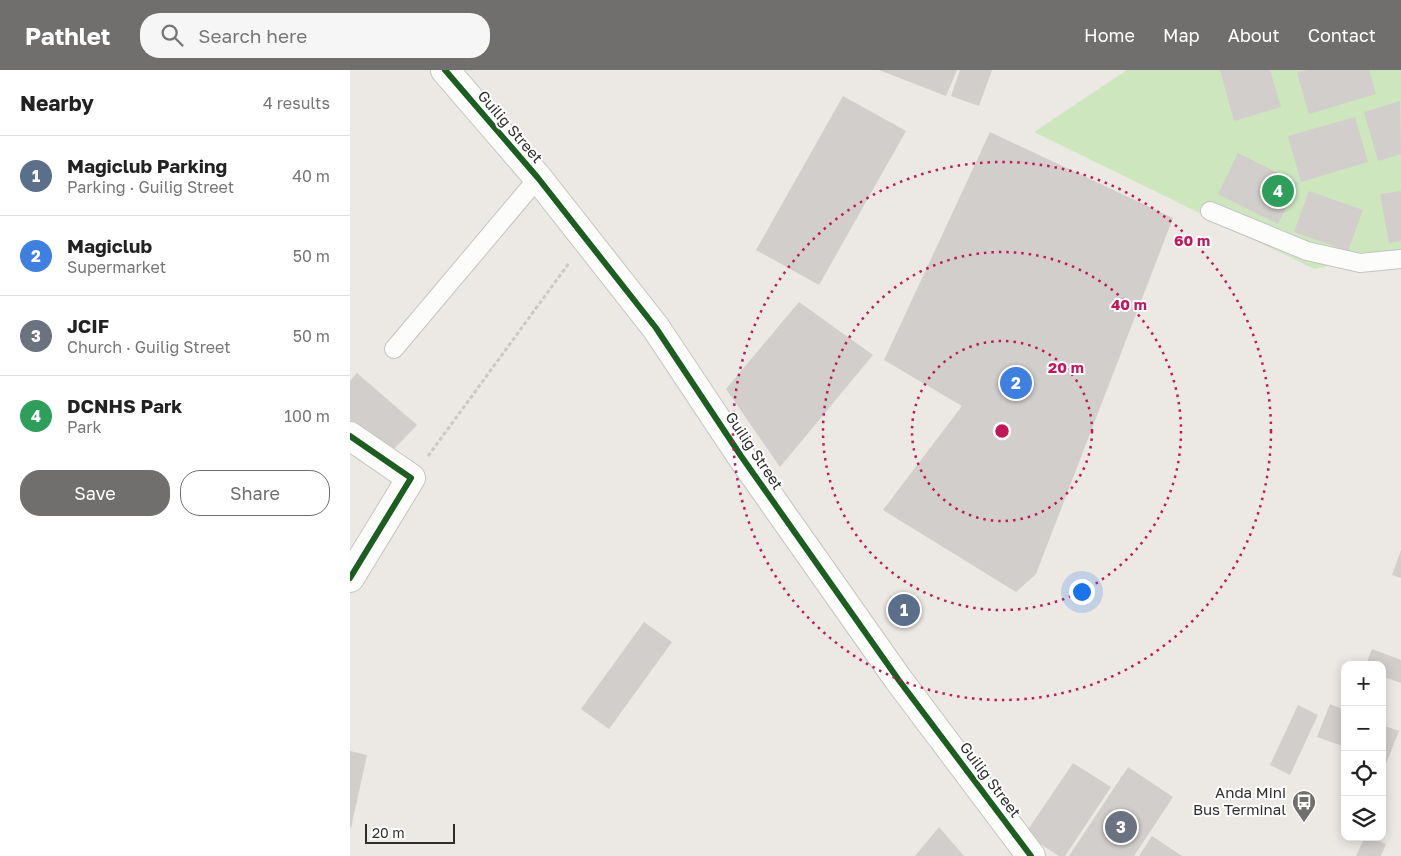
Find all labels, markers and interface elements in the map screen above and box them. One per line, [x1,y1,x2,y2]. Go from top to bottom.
search box [140,13,490,58]
text: Pathlet [25,21,110,50]
icon: search [158,21,186,49]
text: Search here [198,24,307,47]
text: Home [1084,24,1135,46]
text: Map [1163,24,1200,46]
text: About [1228,24,1280,46]
text: Contact [1308,24,1376,46]
street label: Guilig Street [474,87,547,166]
text: Nearby [20,90,94,116]
text: 4 results [263,93,330,113]
text: Magiclub Parking [67,154,227,177]
text: 1 [32,166,40,186]
text: 40 m [292,166,330,186]
pin: 4 [1262,172,1294,210]
text: Parking · Guilig Street [67,177,234,197]
text: 60 m [1174,231,1210,249]
text: Magiclub [67,234,152,257]
text: 2 [31,246,41,266]
text: 50 m [293,246,330,266]
text: Supermarket [67,257,166,277]
text: 40 m [1111,295,1147,313]
text: JCIF [67,314,109,337]
text: 3 [31,326,41,346]
text: 50 m [293,326,330,346]
text: Church · Guilig Street [67,337,231,357]
text: 20 m [1048,358,1084,376]
pin: 2 [1000,364,1032,402]
text: DCNHS Park [67,394,182,417]
text: 4 [31,406,41,426]
text: 100 m [284,406,330,426]
street label: Guilig Street [722,408,787,493]
text: Park [67,417,102,437]
centre of rings [993,422,1011,440]
button: Save [20,470,170,516]
button: Share [180,470,330,516]
your location [1069,579,1095,605]
pin: 1 [888,591,920,629]
map controls [1341,661,1386,841]
button: + [1341,661,1386,706]
button: − [1341,706,1386,751]
street label: Guilig Street [957,738,1025,821]
button: locate [1341,751,1386,796]
place label: Anda Mini Bus Terminal [1193,783,1286,818]
bus stop icon: Anda Mini Bus Terminal [1291,789,1317,823]
button: layers [1341,796,1386,841]
pin: 3 [1105,808,1137,846]
scale bar [365,821,455,844]
text: 20 m [372,824,405,841]

